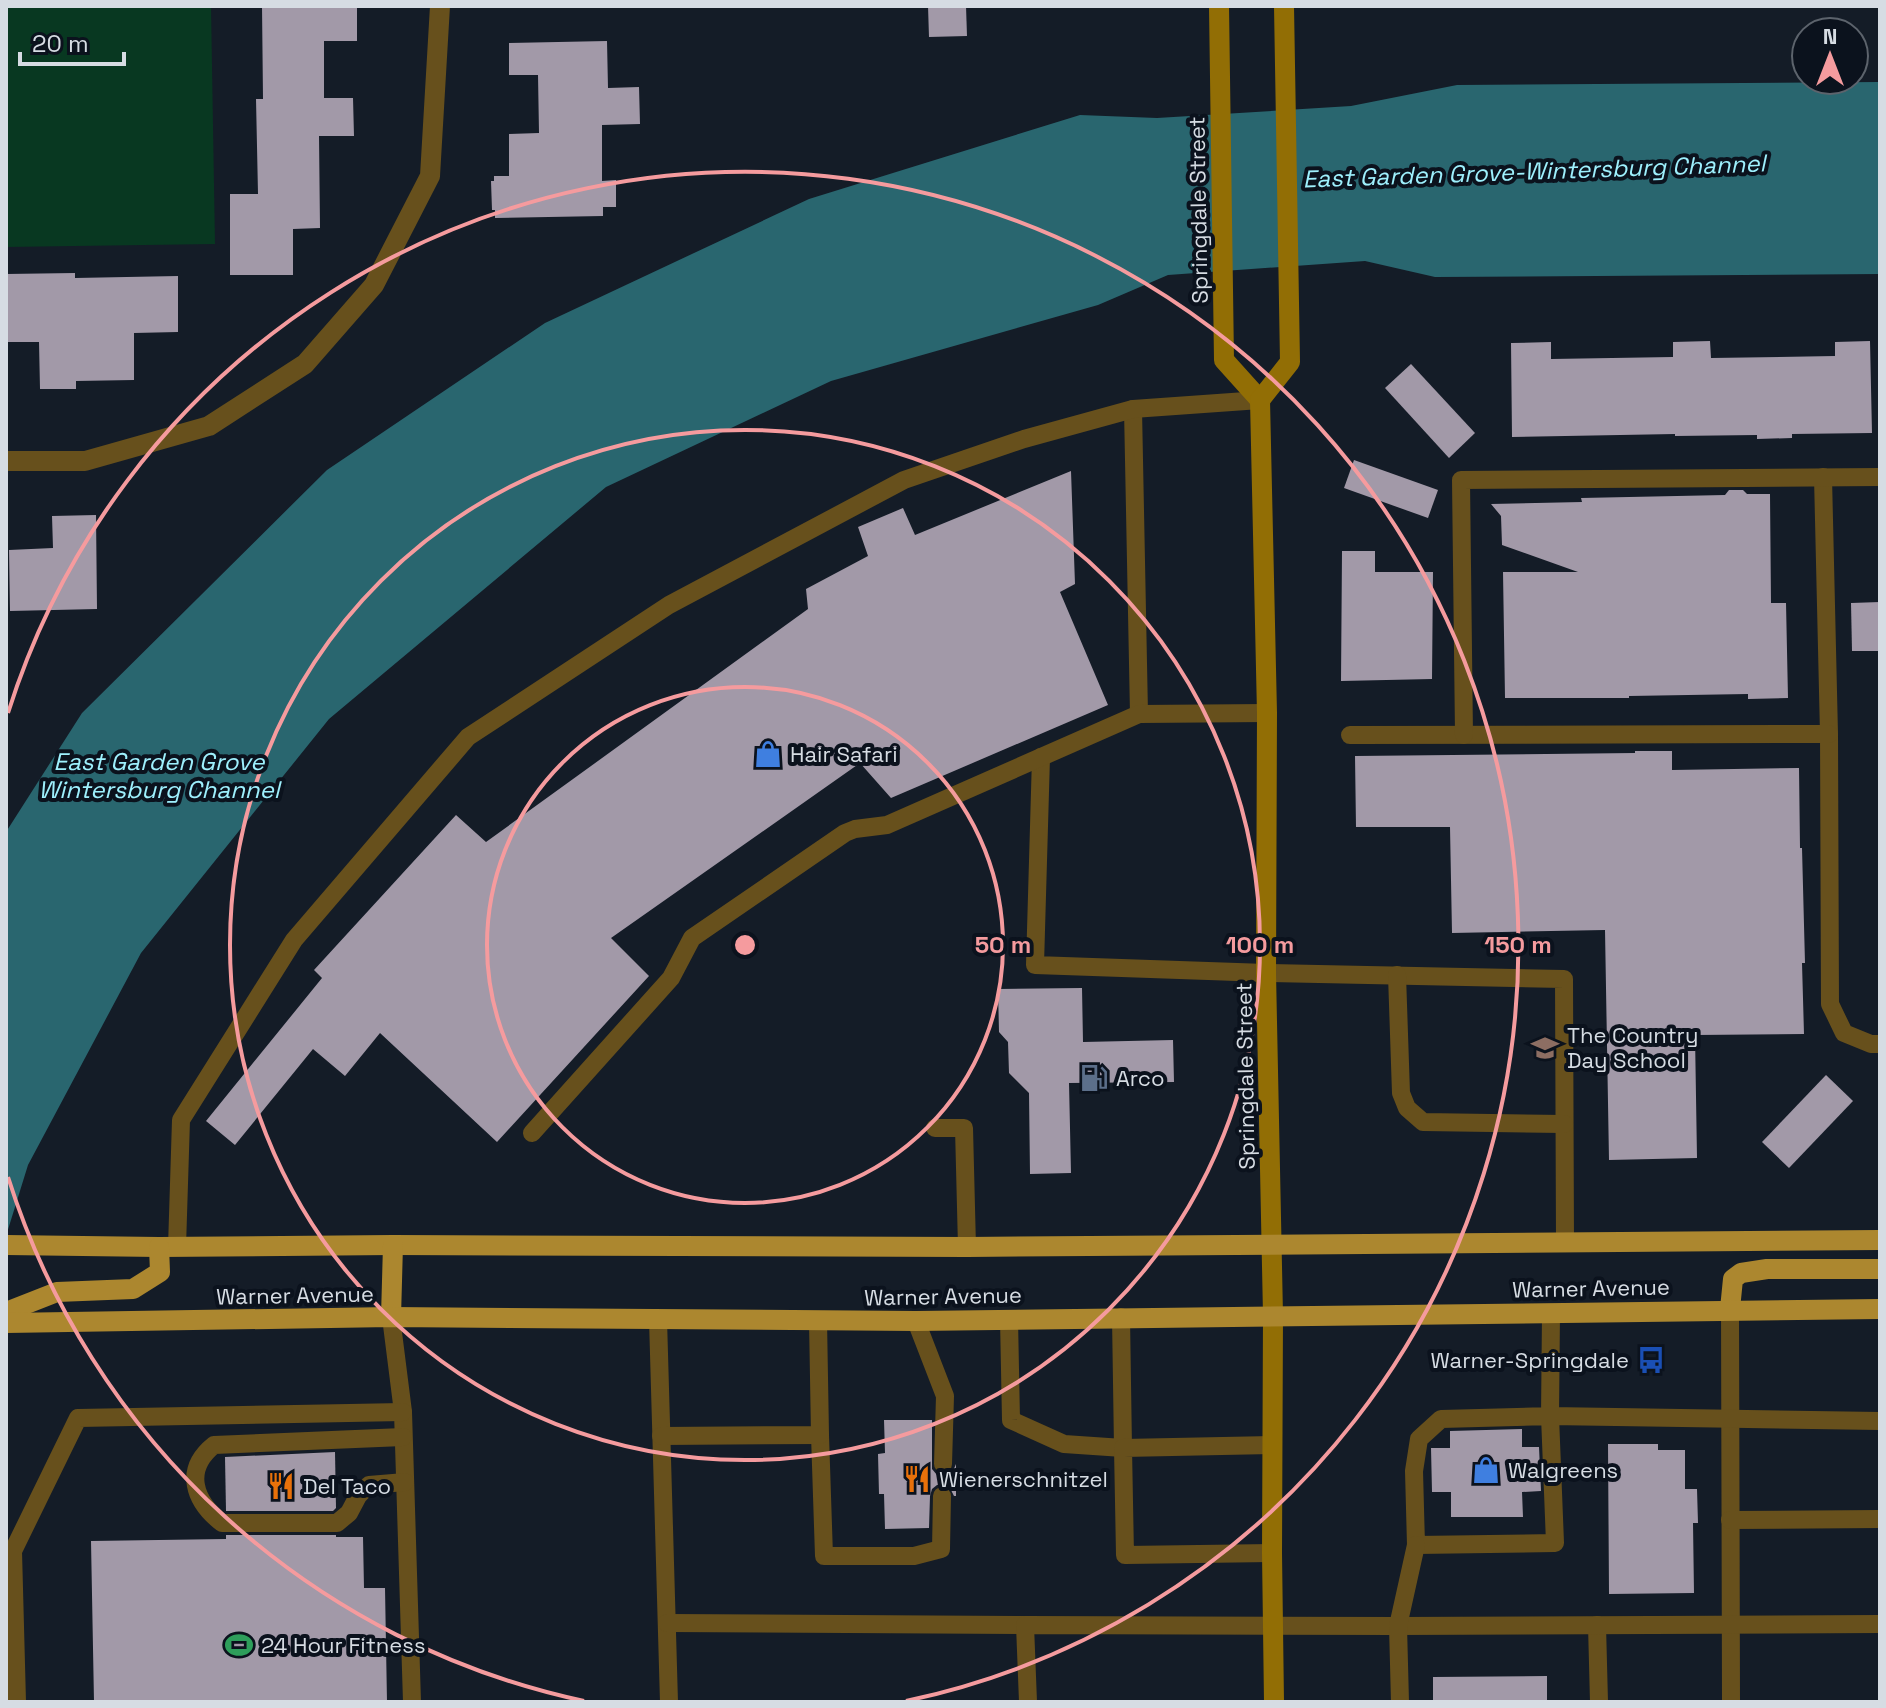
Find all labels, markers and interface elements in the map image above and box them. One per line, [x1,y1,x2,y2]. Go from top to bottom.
scale bar [20,16,124,66]
north arrow [1790,16,1870,96]
text: N [1823,22,1837,50]
text: 20 m [32,28,89,59]
street label: Springdale Street [1182,116,1214,304]
water label: East Garden Grove-Wintersburg Channel [1302,147,1769,195]
shop icon: Hair Safari [753,739,783,769]
place label: Hair Safari [790,740,898,768]
water label: East Garden Grove Wintersburg Channel [38,746,283,805]
text: 50 m [975,929,1031,960]
text: 100 m [1226,929,1294,960]
text: 150 m [1484,929,1552,960]
centre of rings [731,931,759,959]
street label: Springdale Street [1229,982,1261,1170]
place label: The Country Day School [1567,1021,1698,1074]
school or university icon: The Country Day School [1530,1033,1560,1063]
fuel station icon: Arco [1079,1063,1109,1093]
place label: Arco [1116,1064,1165,1092]
street label: Warner Avenue [1512,1273,1670,1303]
street label: Warner Avenue [216,1280,374,1310]
street label: Warner Avenue [864,1281,1022,1311]
bus stop icon: Warner-Springdale [1636,1345,1666,1375]
place label: Warner-Springdale [1431,1346,1629,1374]
shop icon: Walgreens [1471,1455,1501,1485]
place label: Walgreens [1508,1456,1618,1484]
restaurant icon: Wienerschnitzel [902,1464,932,1494]
place label: Wienerschnitzel [939,1465,1108,1493]
restaurant icon: Del Taco [266,1471,296,1501]
place label: Del Taco [303,1472,391,1500]
sports icon: 24 Hour Fitness [224,1630,254,1660]
place label: 24 Hour Fitness [261,1631,426,1659]

